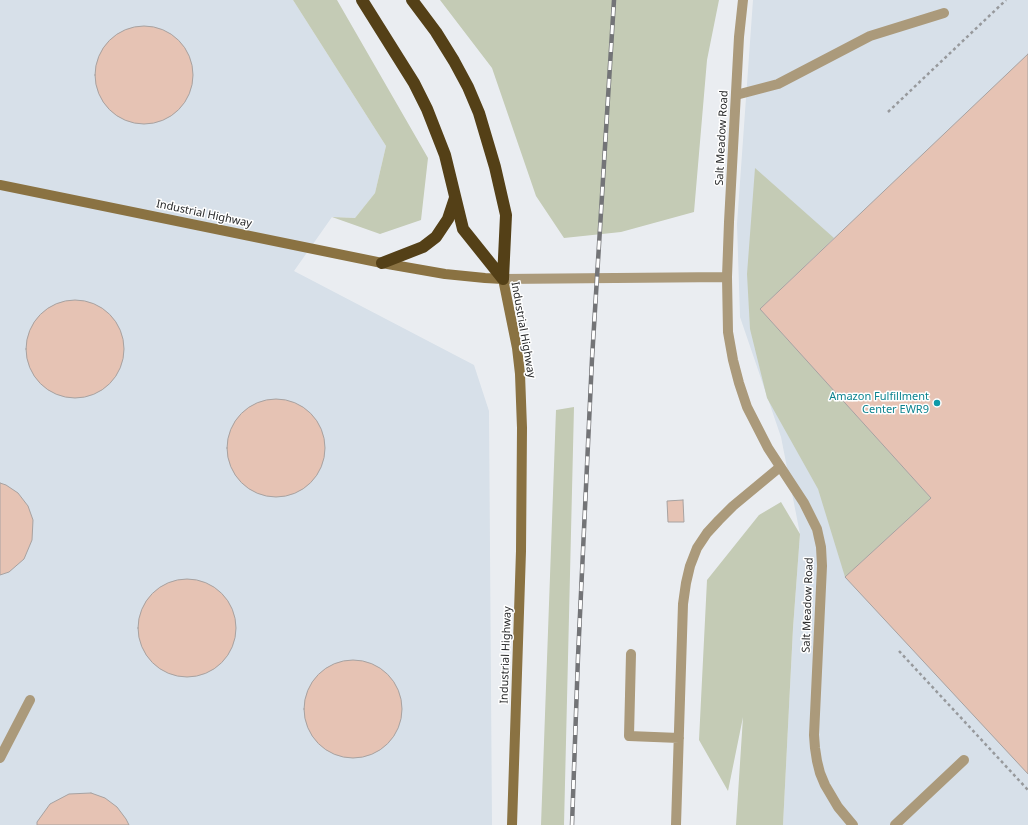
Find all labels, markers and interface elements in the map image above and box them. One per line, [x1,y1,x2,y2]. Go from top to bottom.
street label: Salt Meadow Road [713,90,731,186]
street label: Industrial Highway [155,197,253,231]
street label: Industrial Highway [508,281,538,379]
place label: Amazon Fulfillment Center EWR9 [829,390,929,416]
marker: Amazon Fulfillment Center EWR9 [932,398,942,408]
street label: Salt Meadow Road [800,557,816,653]
street label: Industrial Highway [498,606,514,704]

